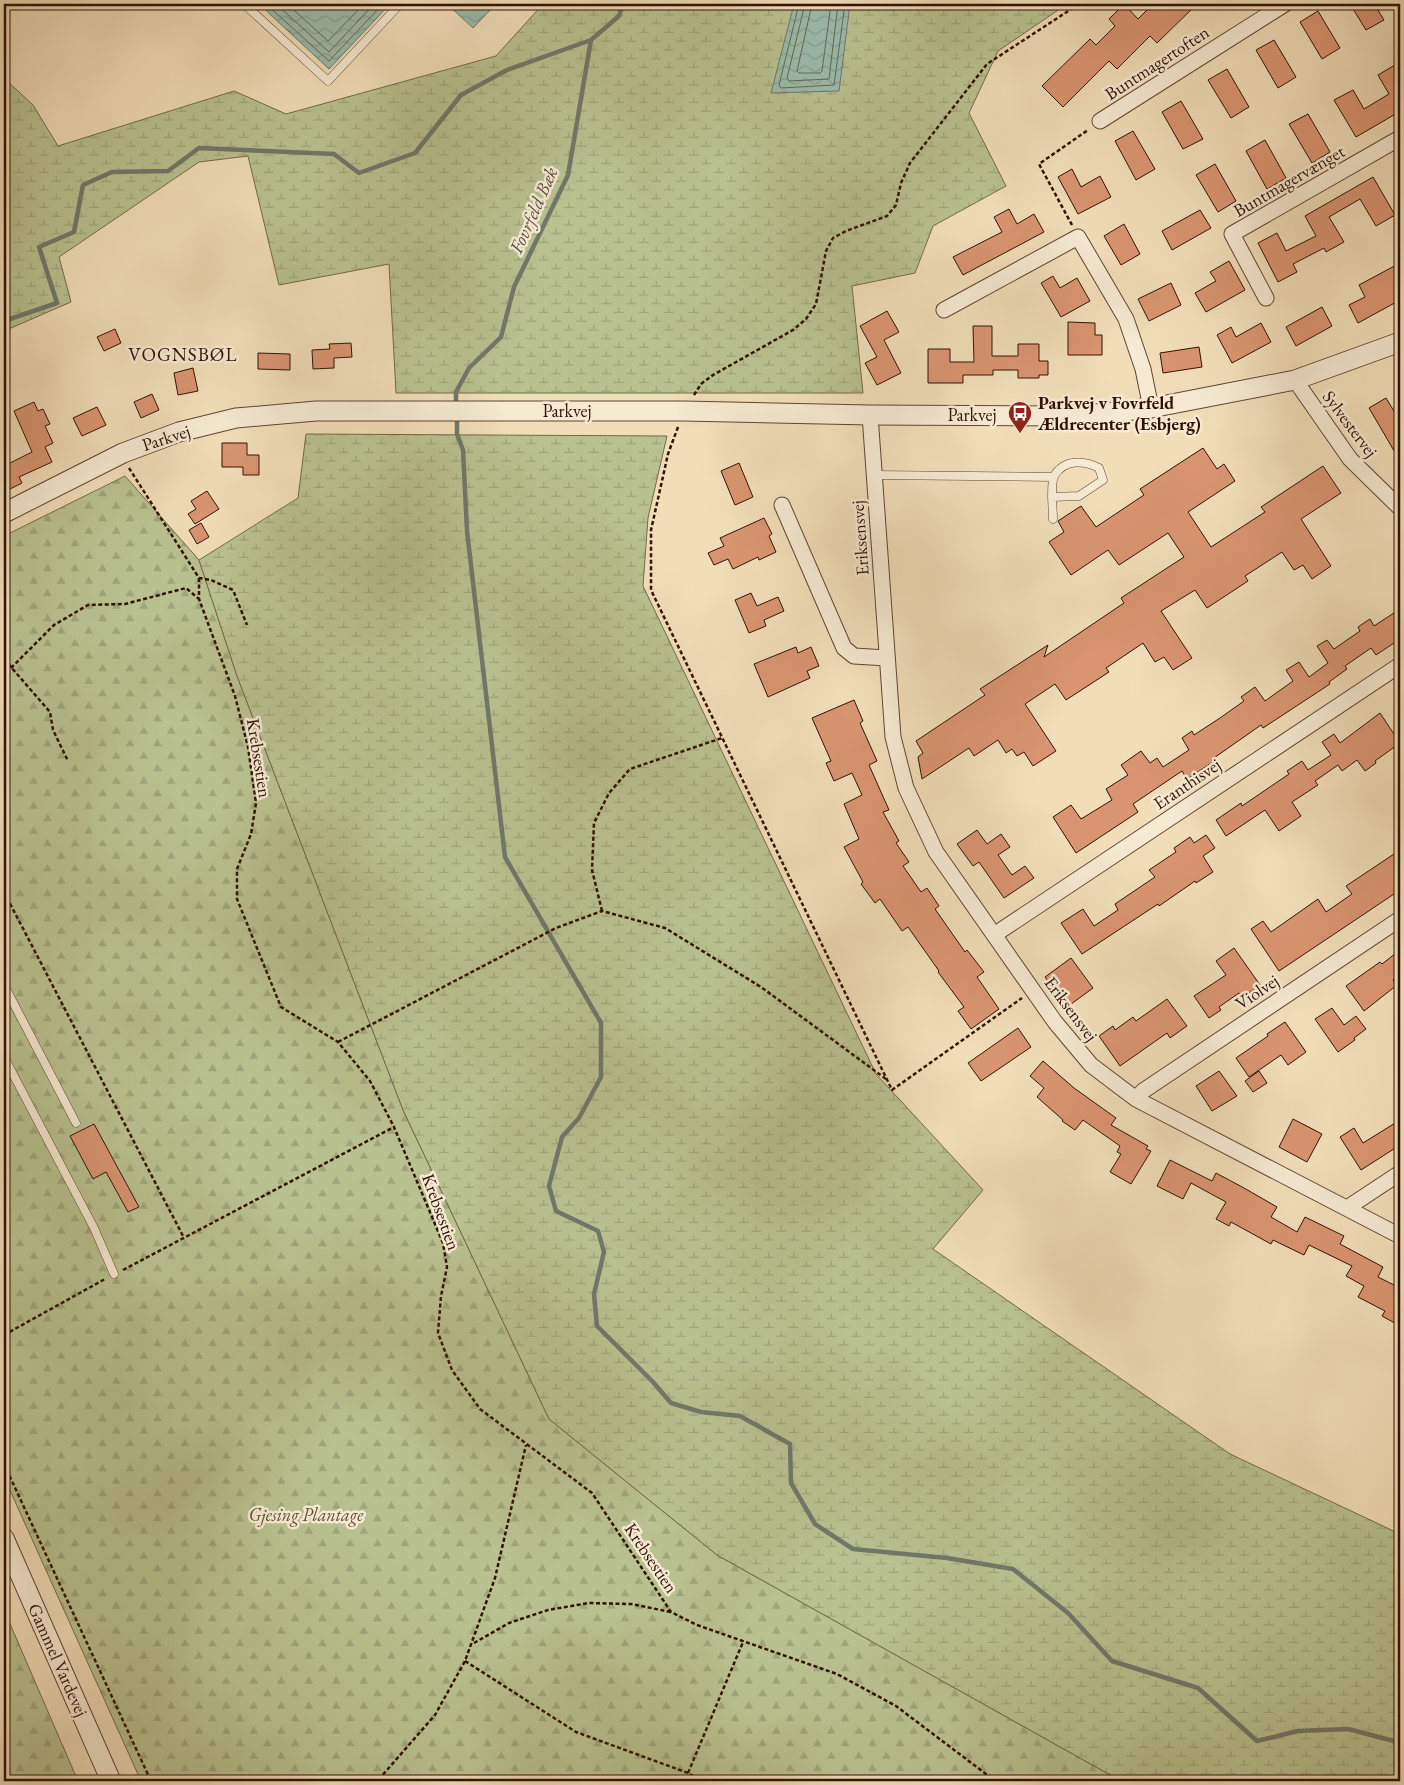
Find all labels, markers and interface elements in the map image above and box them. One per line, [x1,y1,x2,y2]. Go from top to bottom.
street label: Buntmagertoften [1100,20,1214,105]
street label: Buntmagervænget [1229,139,1349,222]
water label: Fovrfeld Bæk [503,163,564,258]
district label: VOGNSBØL [128,342,238,367]
street label: Sylvestervej [1318,386,1383,462]
place label: Parkvej v Fovrfeld Ældrecenter (Esbjerg) [1037,391,1201,435]
street label: Parkvej [542,399,592,422]
bus stop icon: Parkvej v Fovrfeld Ældrecenter (Esbjerg) [1007,400,1033,434]
street label: Parkvej [947,403,997,426]
street label: Parkvej [139,419,193,456]
street label: Eriksensvej [845,499,874,577]
street label: Krebsestien [242,717,277,800]
street label: Eranthisvej [1149,753,1225,815]
street label: Violvej [1231,969,1283,1014]
street label: Eriksensvej [1039,972,1103,1046]
street label: Krebsestien [417,1170,466,1254]
park label: Gjesing Plantage [249,1503,364,1527]
street label: Krebsestien [620,1518,684,1598]
street label: Gammel Vardevej [23,1600,94,1720]

